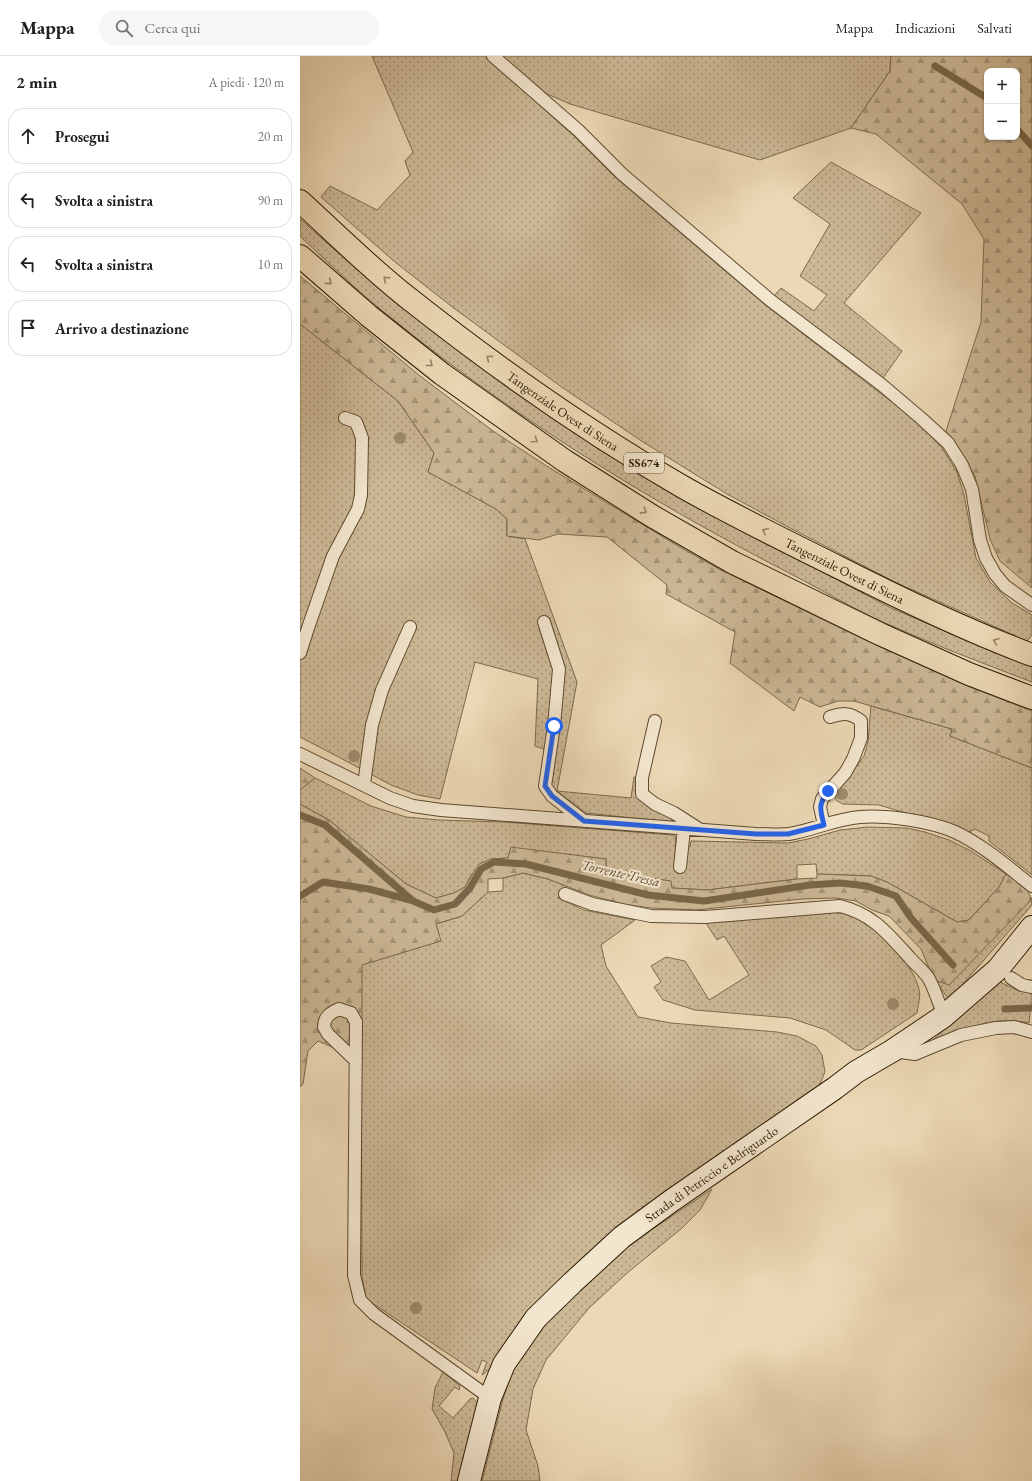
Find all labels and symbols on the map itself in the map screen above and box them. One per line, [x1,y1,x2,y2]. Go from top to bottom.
one-way arrow [383,276,391,284]
one-way arrow [325,277,332,284]
one-way arrow [486,356,493,363]
one-way arrow [425,360,432,367]
street label: Tangenziale Ovest di Siena [504,367,623,455]
one-way arrow [531,435,538,442]
road number: SS674 [624,453,664,473]
one-way arrow [640,506,647,514]
one-way arrow [761,528,769,536]
street label: Tangenziale Ovest di Siena [782,533,908,607]
one-way arrow [992,638,999,646]
route start [545,717,563,735]
route end [819,782,837,800]
water label: Torrente Tressa [580,855,662,891]
street label: Strada di Petriccio e Belriguardo [641,1121,781,1226]

